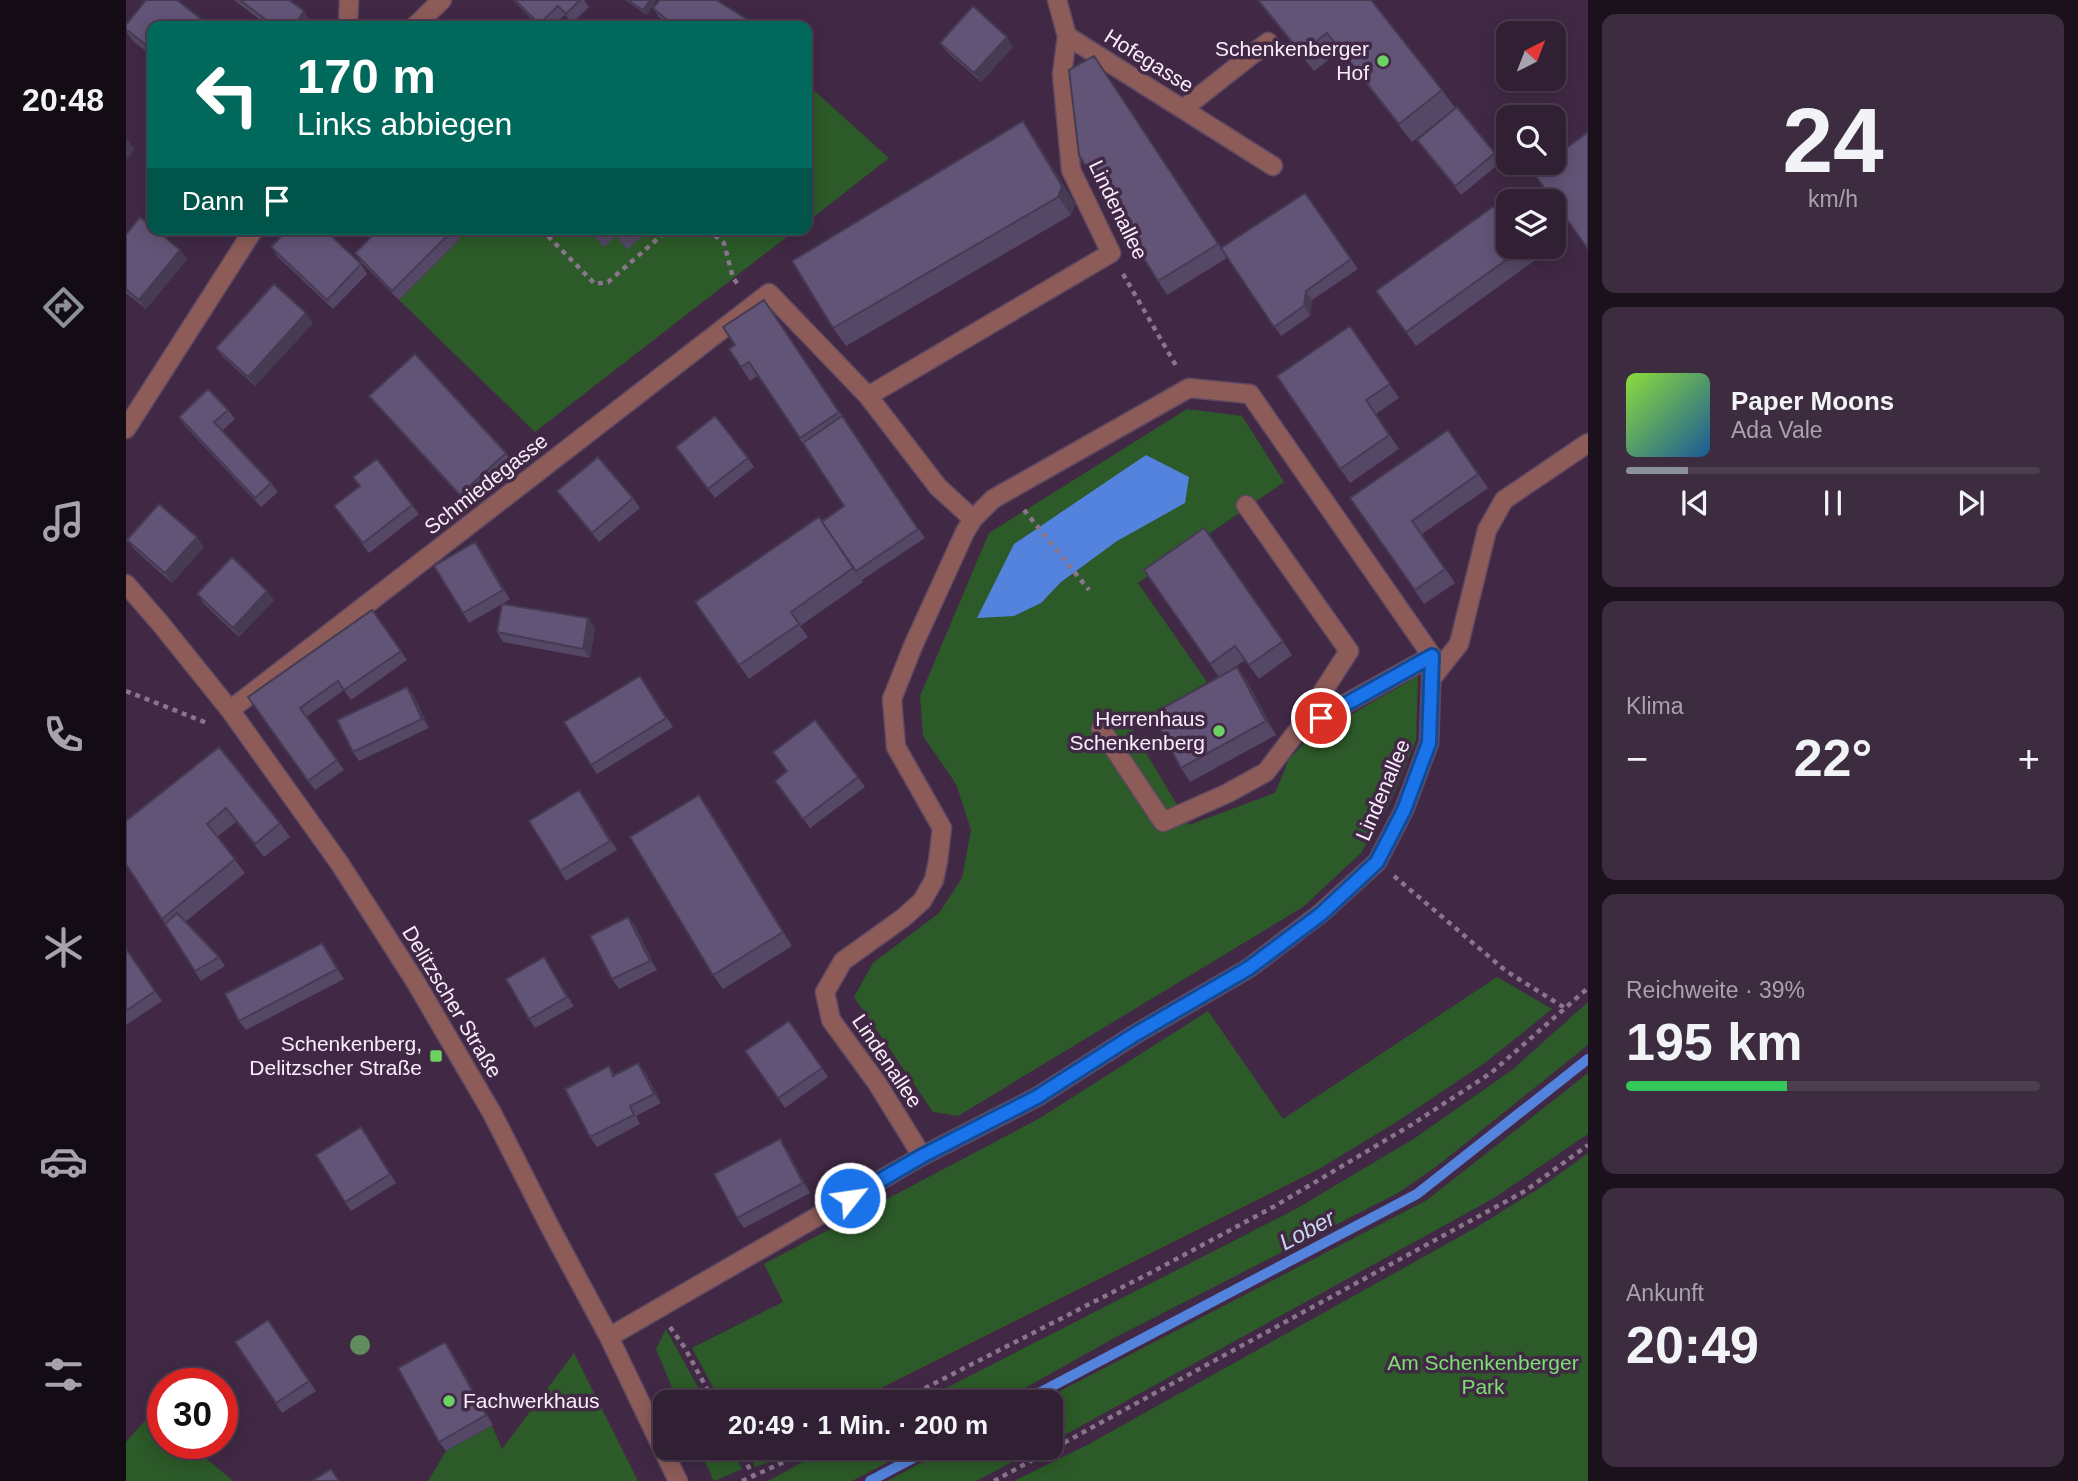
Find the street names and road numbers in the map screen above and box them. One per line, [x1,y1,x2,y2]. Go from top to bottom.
street label: Hofegasse [1101,24,1198,97]
street label: Lindenallee [1085,156,1152,263]
street label: Schmiedegasse [420,429,552,539]
street label: Lindenallee [1351,736,1414,844]
street label: Delitzscher Straße [398,922,507,1082]
street label: Lindenallee [848,1010,927,1112]

